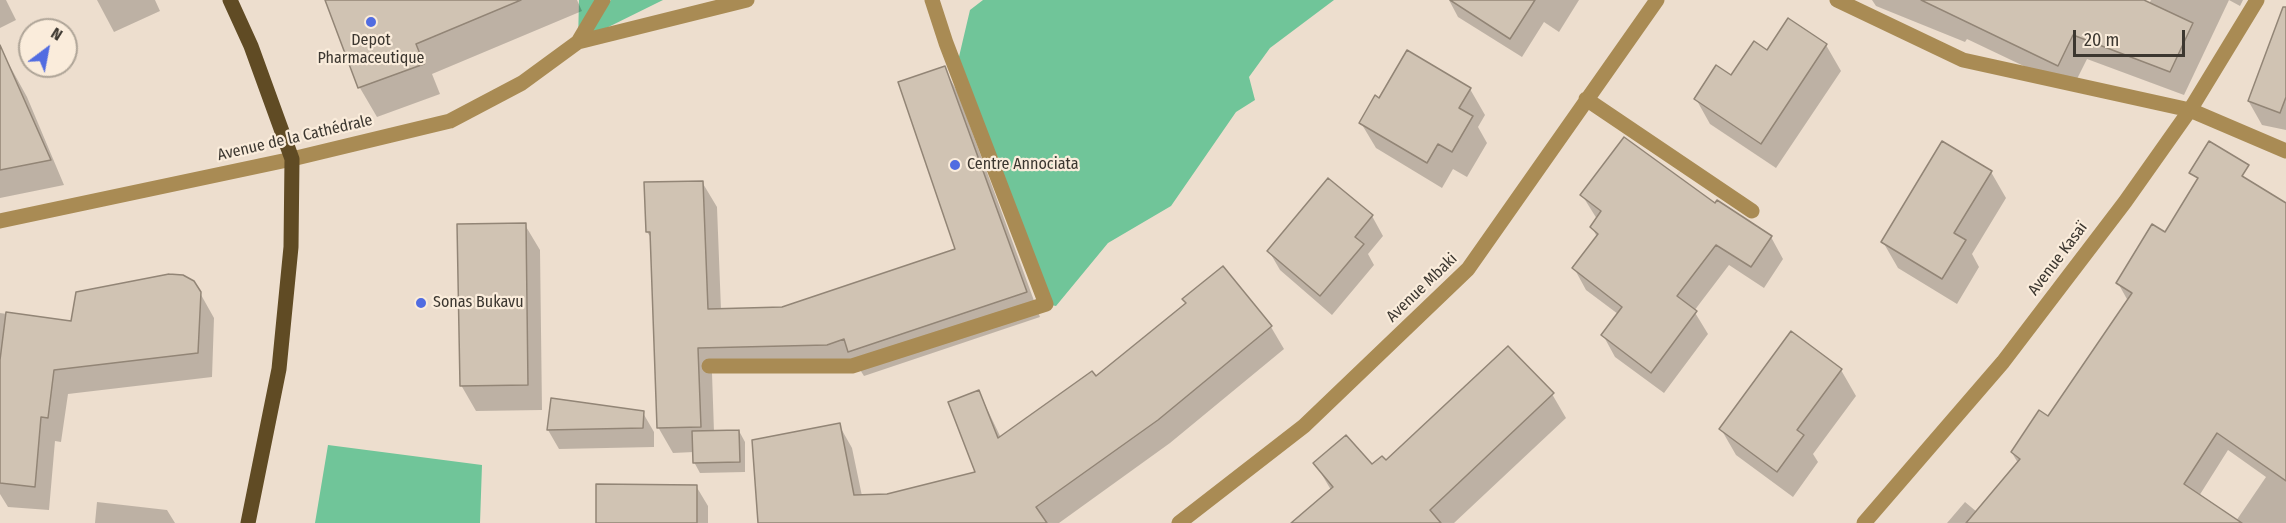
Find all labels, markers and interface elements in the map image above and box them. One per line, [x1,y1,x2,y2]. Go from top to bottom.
marker: Depot Pharmaceutique [364,15,378,29]
north arrow [18,18,78,78]
scale bar [2076,18,2188,56]
text: N [48,23,66,45]
text: 20 m [2084,29,2119,51]
place label: Depot Pharmaceutique [318,31,424,69]
street label: Avenue de la Cathédrale [216,111,374,165]
place label: Centre Annociata [967,155,1079,175]
marker: Centre Annociata [948,158,962,172]
street label: Avenue Kasaï [2024,219,2092,299]
street label: Avenue Mbaki [1383,250,1461,326]
place label: Sonas Bukavu [433,293,524,313]
marker: Sonas Bukavu [414,296,428,310]

